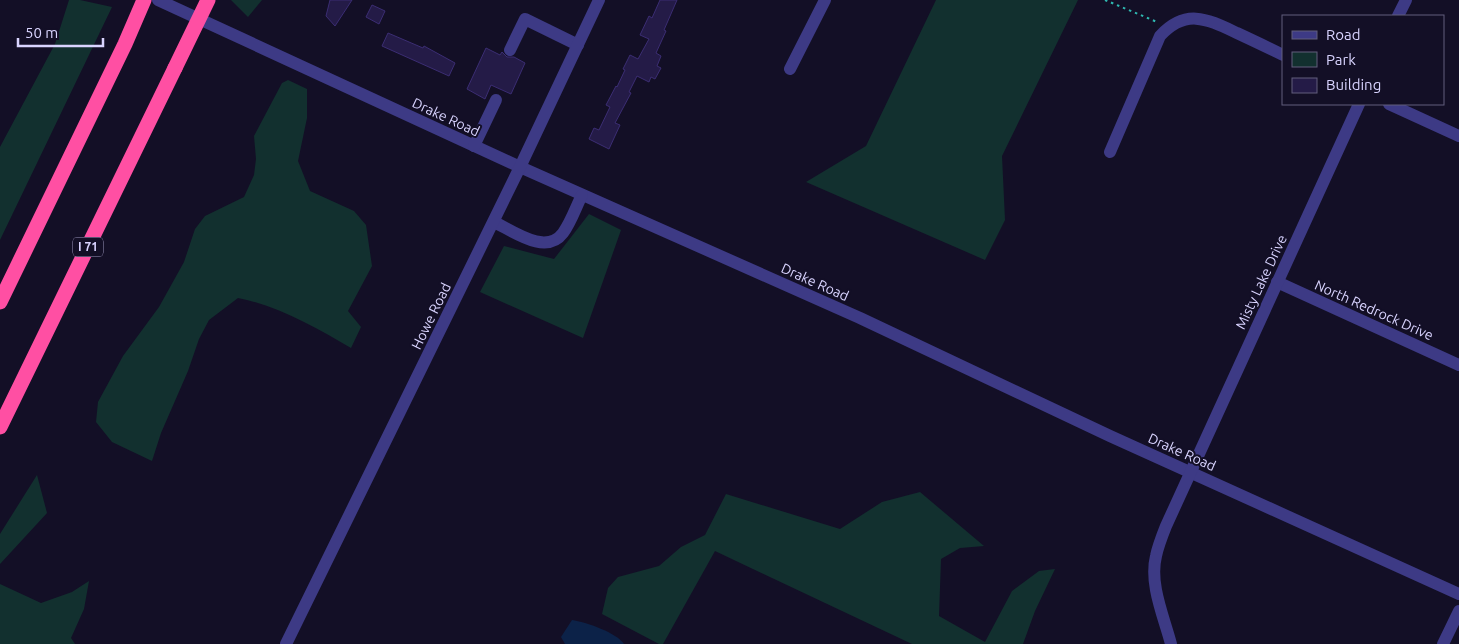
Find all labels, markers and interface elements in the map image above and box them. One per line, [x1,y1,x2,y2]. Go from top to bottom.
scale bar [18,15,102,47]
legend [1282,15,1444,105]
text: 50 m [25,24,58,41]
text: Road [1326,26,1361,43]
text: Park [1326,51,1356,68]
text: Building [1326,76,1381,93]
street label: Drake Road [410,94,482,140]
street label: Misty Lake Drive [1232,232,1290,332]
road number: I 71 [73,238,103,256]
street label: Drake Road [779,260,851,304]
street label: North Redrock Drive [1312,277,1436,343]
street label: Howe Road [408,280,454,352]
street label: Drake Road [1146,430,1218,474]

